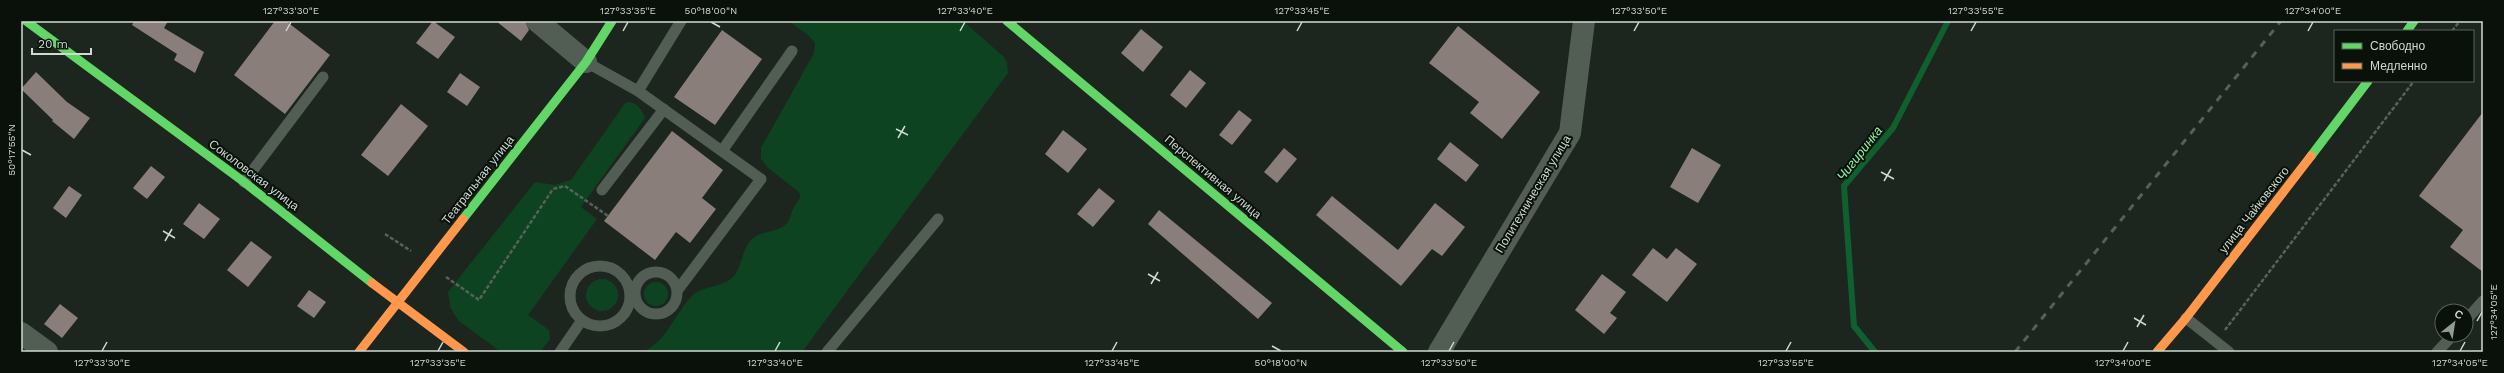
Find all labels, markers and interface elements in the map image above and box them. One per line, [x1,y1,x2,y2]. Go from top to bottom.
text: 127°33'30"E [263,5,319,16]
text: 127°33'35"E [600,5,656,16]
text: 50°18'00"N [685,5,737,16]
text: 127°33'40"E [937,5,993,16]
text: 127°33'45"E [1274,5,1330,16]
text: 127°33'50"E [1611,5,1667,16]
text: 127°33'55"E [1948,5,2004,16]
text: 127°34'00"E [2285,5,2341,16]
scale bar [32,30,91,56]
legend [2334,30,2474,82]
text: 20 m [38,37,68,51]
text: Свободно [2370,39,2425,53]
text: Медленно [2370,59,2427,73]
water label: Чигиринка [1834,123,1885,183]
text: 50°17'55"N [6,124,17,176]
street label: Перспективная улица [1162,132,1264,222]
street label: Политехническая улица [1492,132,1574,255]
street label: Театральная улица [439,133,517,227]
street label: Соколовская улица [206,137,302,214]
street label: улица Чайковского [2216,164,2292,256]
text: 127°34'05"E [2488,284,2499,340]
north arrow [2434,303,2474,343]
text: С [2452,307,2465,322]
text: 127°33'30"E [74,357,130,368]
text: 127°33'35"E [410,357,466,368]
text: 127°33'40"E [747,357,803,368]
text: 127°33'45"E [1084,357,1140,368]
text: 50°18'00"N [1255,357,1307,368]
text: 127°33'50"E [1421,357,1477,368]
text: 127°33'55"E [1758,357,1814,368]
text: 127°34'00"E [2095,357,2151,368]
text: 127°34'05"E [2432,357,2488,368]

